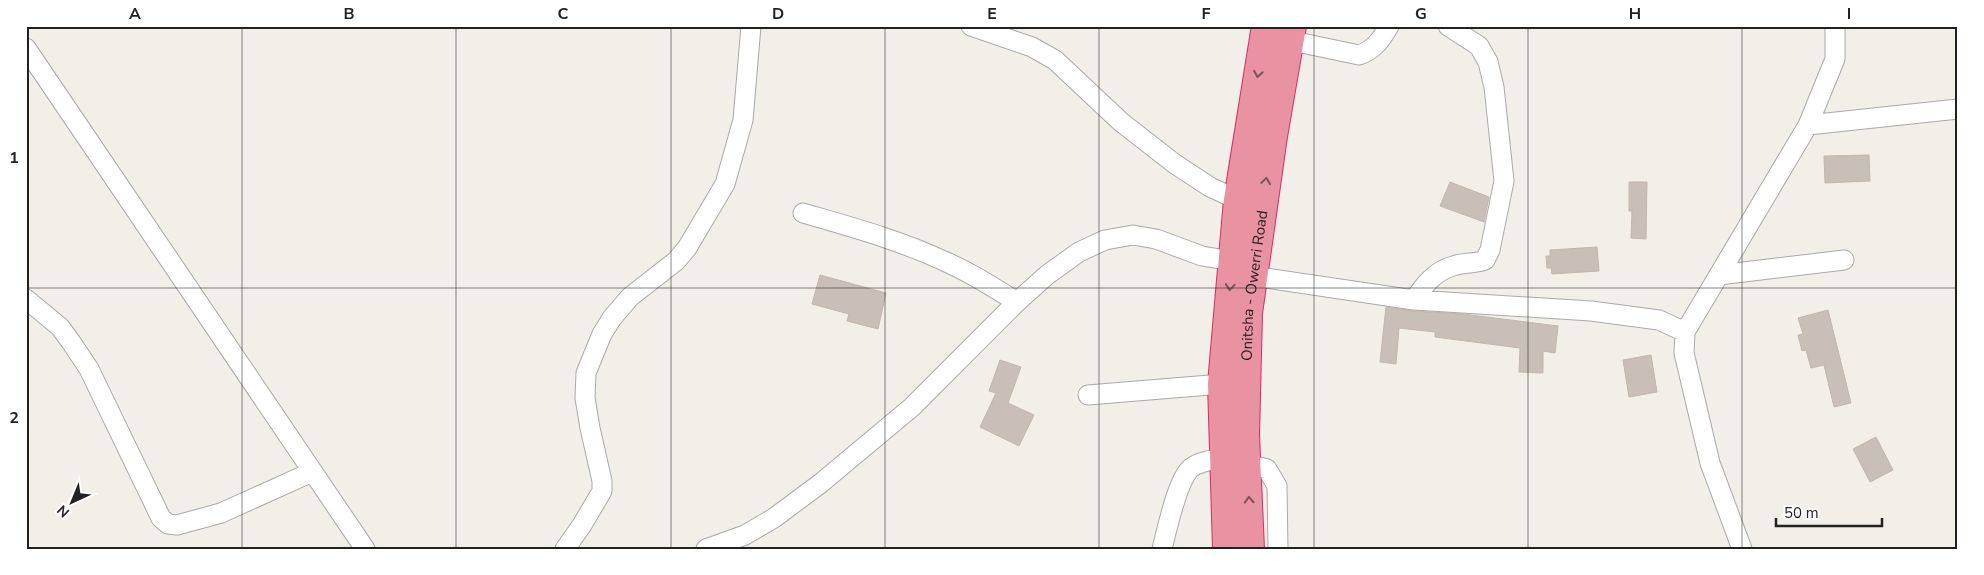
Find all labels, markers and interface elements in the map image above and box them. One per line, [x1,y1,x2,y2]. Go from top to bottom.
text: A [129,3,141,25]
text: B [343,3,355,25]
text: C [558,3,569,25]
text: D [772,3,784,25]
text: E [987,3,997,25]
text: F [1202,3,1211,25]
text: G [1415,3,1427,25]
text: H [1629,3,1641,25]
text: I [1847,3,1851,25]
one-way arrow [1253,70,1263,79]
text: 1 [9,147,19,169]
one-way arrow [1261,177,1271,186]
street label: Onitsha - Owerri Road [1237,209,1272,361]
one-way arrow [1225,284,1236,292]
text: 2 [9,407,19,429]
north arrow [48,478,98,528]
scale bar [1776,495,1883,527]
one-way arrow [1243,496,1254,504]
text: N [53,501,74,521]
text: 50 m [1784,503,1819,523]

